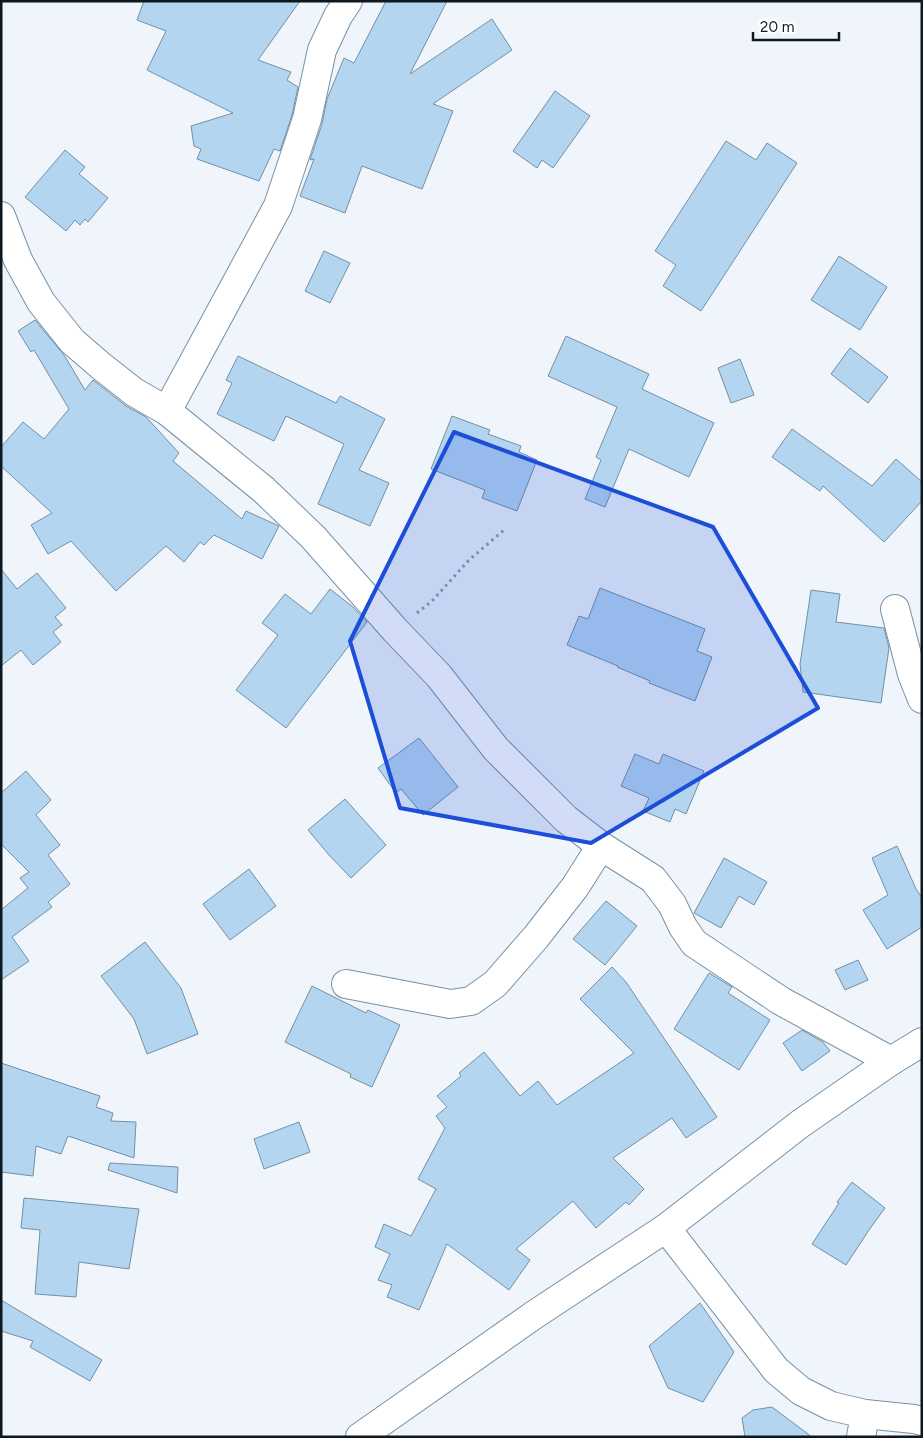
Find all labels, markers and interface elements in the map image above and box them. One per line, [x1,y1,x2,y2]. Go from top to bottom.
scale bar [753,10,839,42]
text: 20 m [760,18,794,36]

